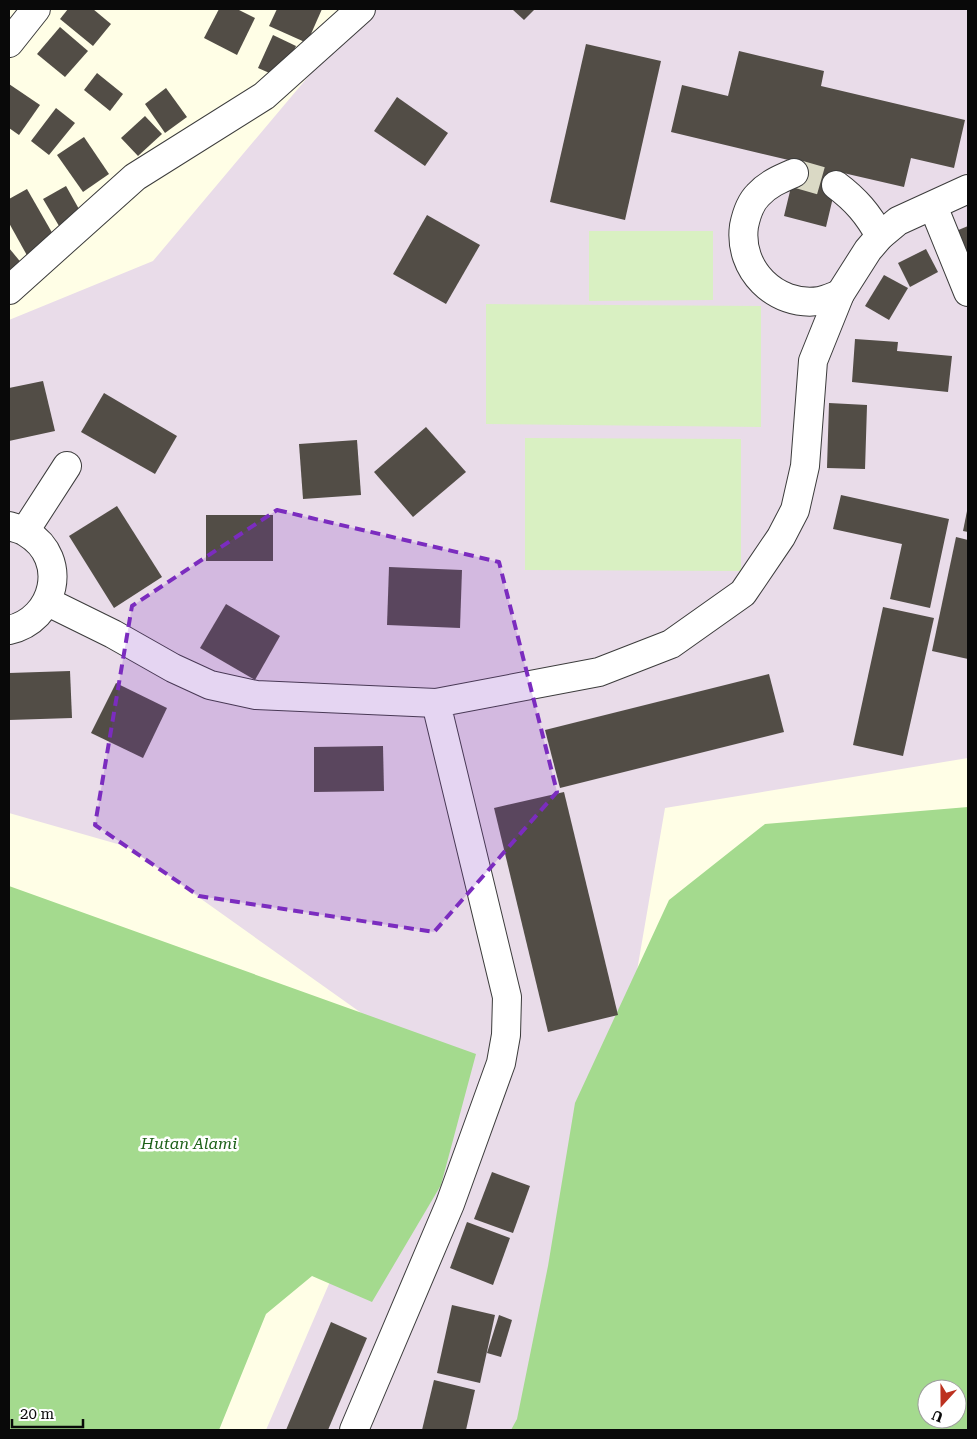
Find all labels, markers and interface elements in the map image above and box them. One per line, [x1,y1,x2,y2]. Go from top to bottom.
park label: Hutan Alami [140,1134,237,1153]
north arrow [917,1379,967,1429]
scale bar [12,1396,84,1428]
text: 20 m [20,1405,55,1423]
text: U [929,1407,945,1426]

